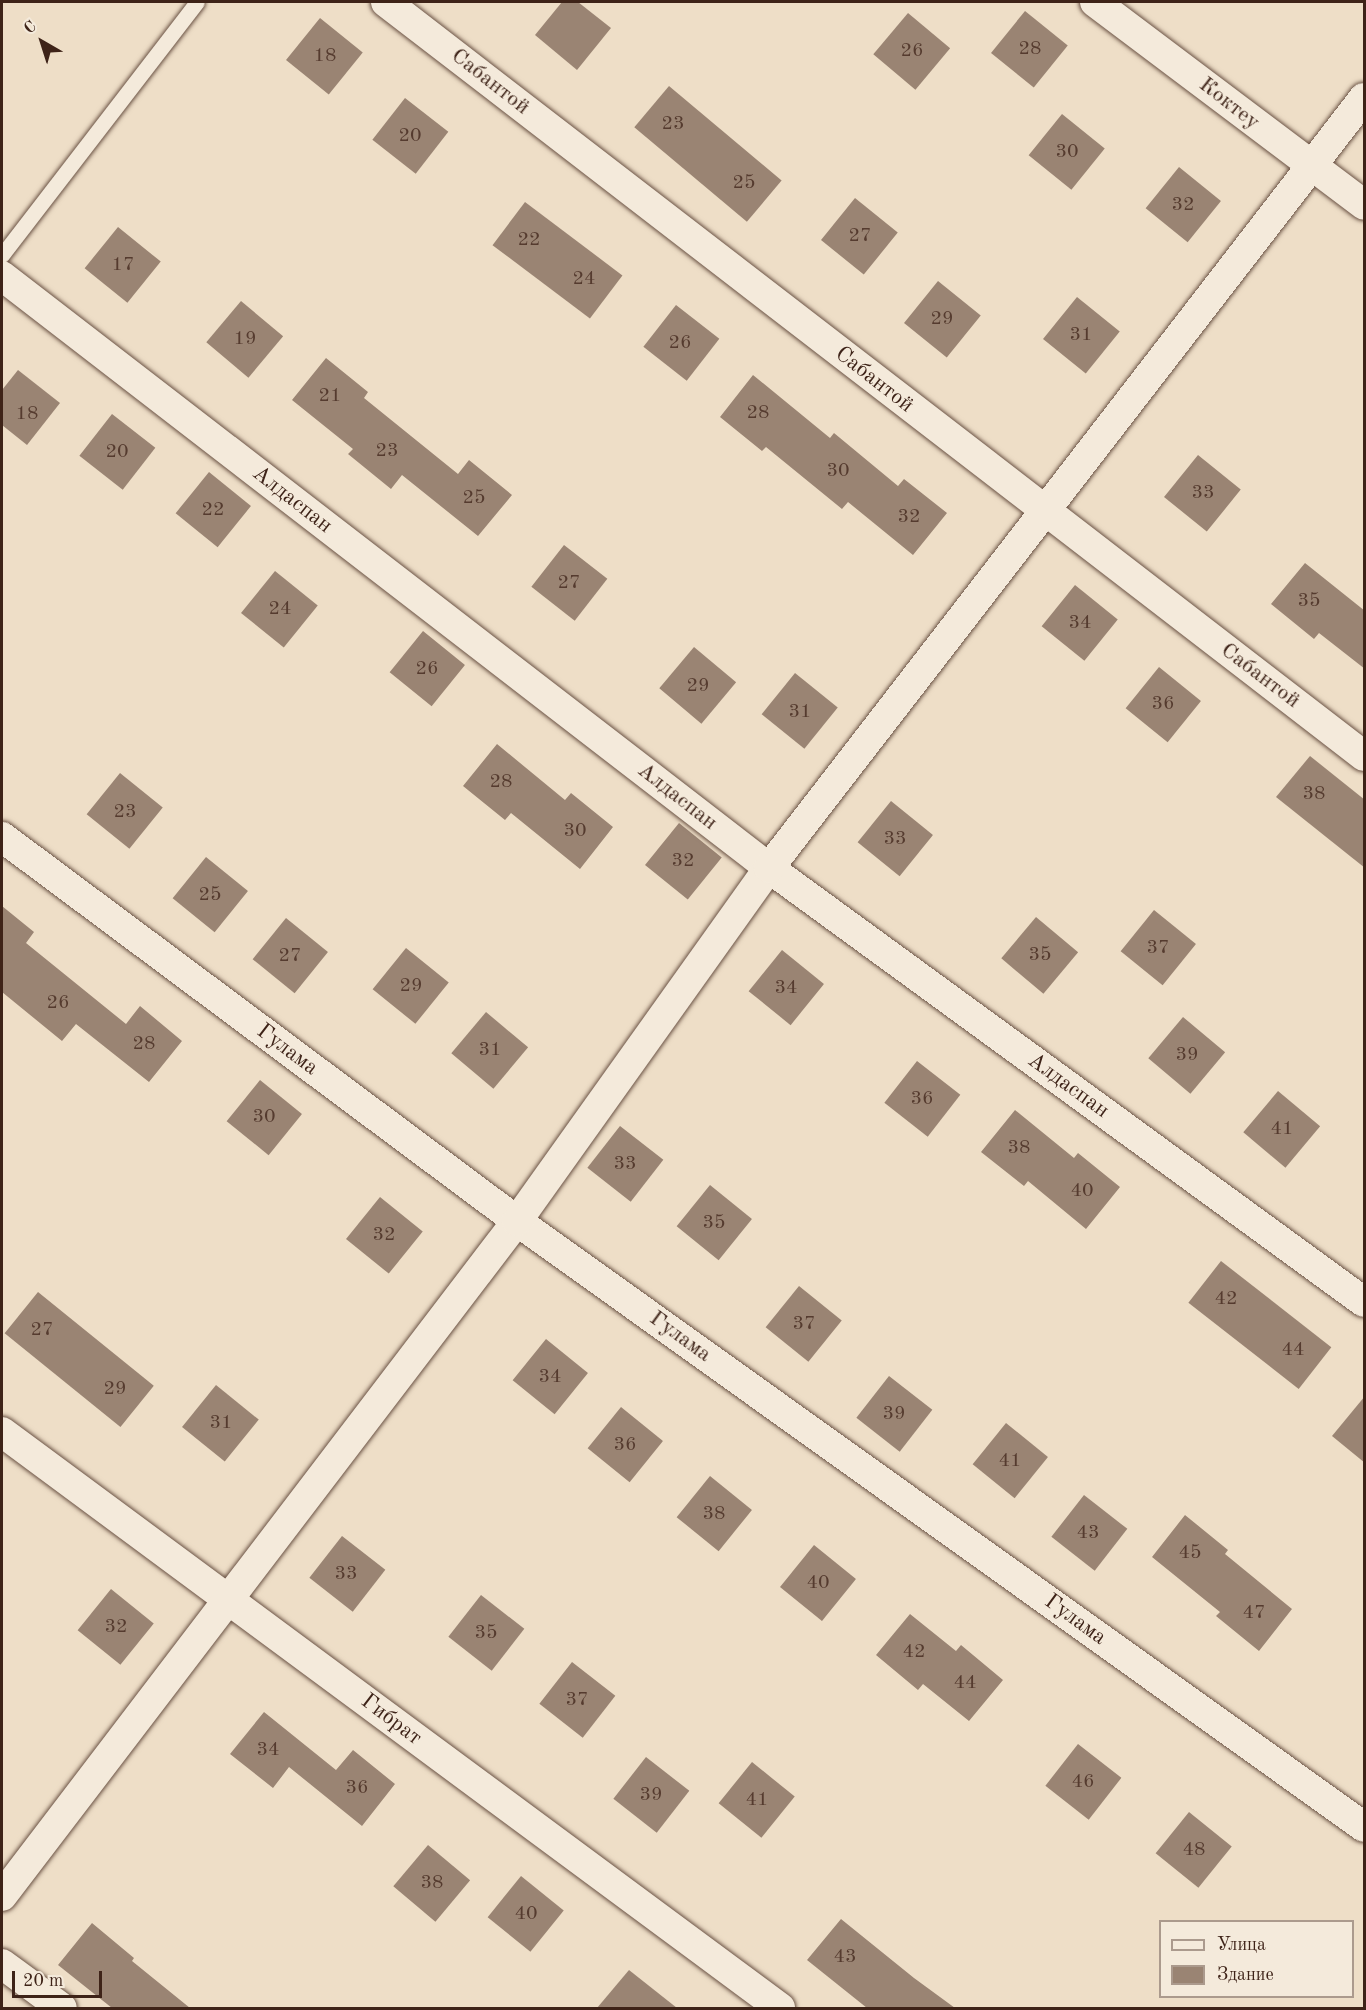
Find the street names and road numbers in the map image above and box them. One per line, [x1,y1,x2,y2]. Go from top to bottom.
street label: Сабантой [445,43,535,121]
street label: Коктеу [1193,72,1265,136]
street label: Сабантой [829,341,919,419]
street label: Алдаспан [247,461,337,539]
street label: Сабантой [1215,638,1305,714]
street label: Алдаспан [632,758,722,836]
street label: Гулама [251,1018,323,1082]
street label: Алдаспан [1022,1048,1114,1124]
street label: Гулама [644,1306,716,1368]
street label: Гулама [1039,1589,1111,1651]
street label: Гибрат [355,1688,427,1752]

